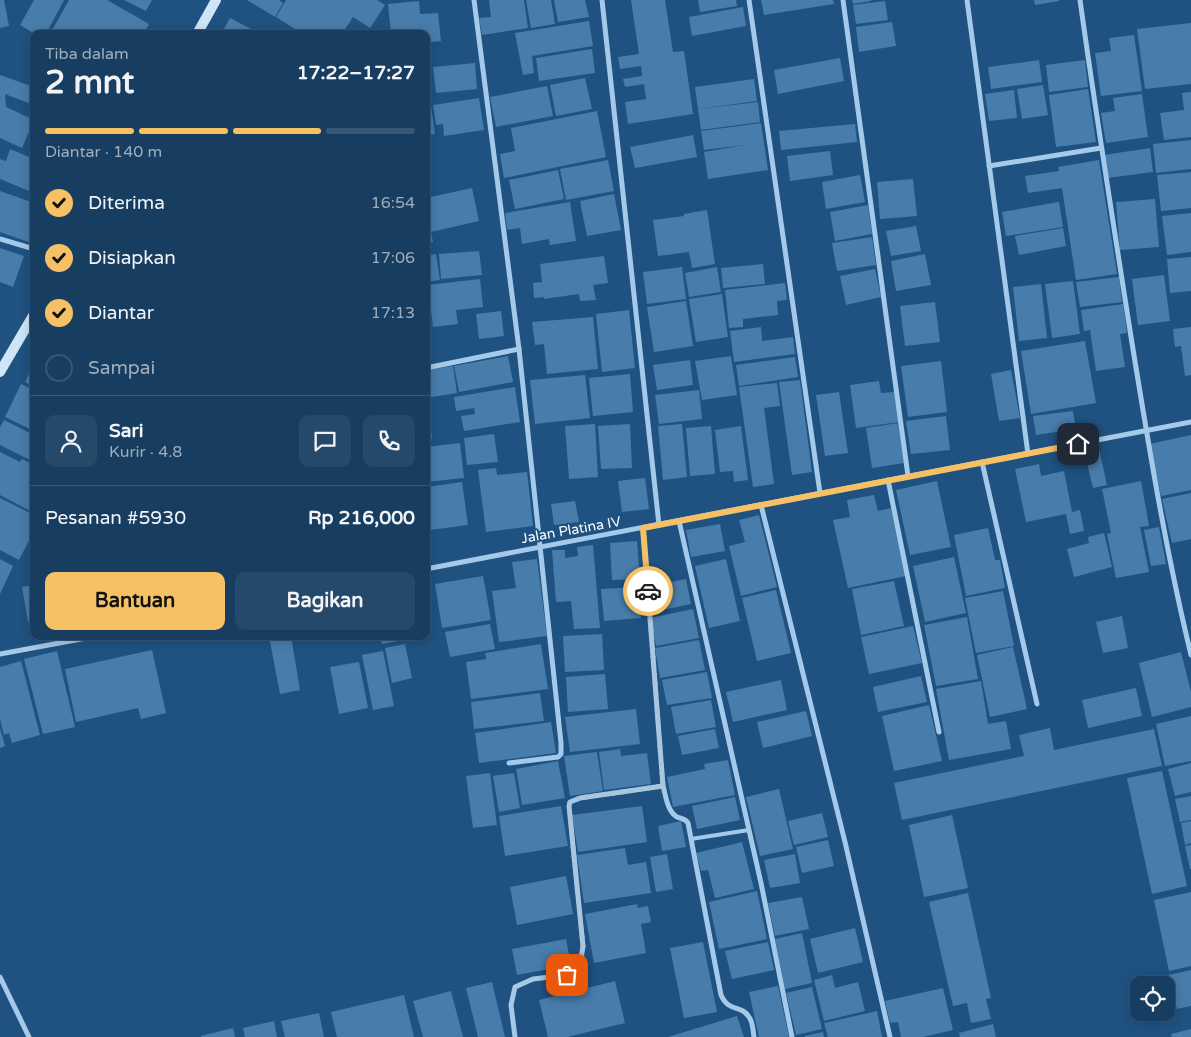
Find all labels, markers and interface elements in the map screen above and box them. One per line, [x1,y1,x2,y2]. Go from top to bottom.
text: Tiba dalam [45,44,129,64]
text: 17:22–17:27 [297,62,415,84]
text: 2 mnt [45,64,134,102]
text: Diantar · 140 m [45,142,162,162]
icon: check [45,189,73,217]
text: Diterima [88,192,165,214]
text: 16:54 [371,193,415,213]
icon: check [45,244,73,272]
text: Disiapkan [88,247,176,269]
text: 17:06 [371,248,415,268]
icon: check [45,299,73,327]
text: Diantar [88,302,154,324]
text: 17:13 [371,303,415,323]
text: Sampai [88,357,155,379]
button: person [45,415,97,467]
button: chat [299,415,351,467]
button: phone [363,415,415,467]
text: Sari [109,420,143,442]
pin [1057,423,1099,465]
icon: home [1064,430,1092,458]
text: Kurir · 4.8 [109,442,182,462]
text: Pesanan #5930 [45,507,186,529]
text: Rp 216,000 [308,507,415,529]
street label: Jalan Platina IV [520,513,622,547]
courier [623,566,673,616]
button: Bantuan [45,572,225,630]
button: Bagikan [235,572,415,630]
icon: car [634,577,662,605]
pin [546,954,588,996]
icon: bag [553,961,581,989]
map controls [1130,976,1175,1021]
button: locate [1130,976,1175,1021]

